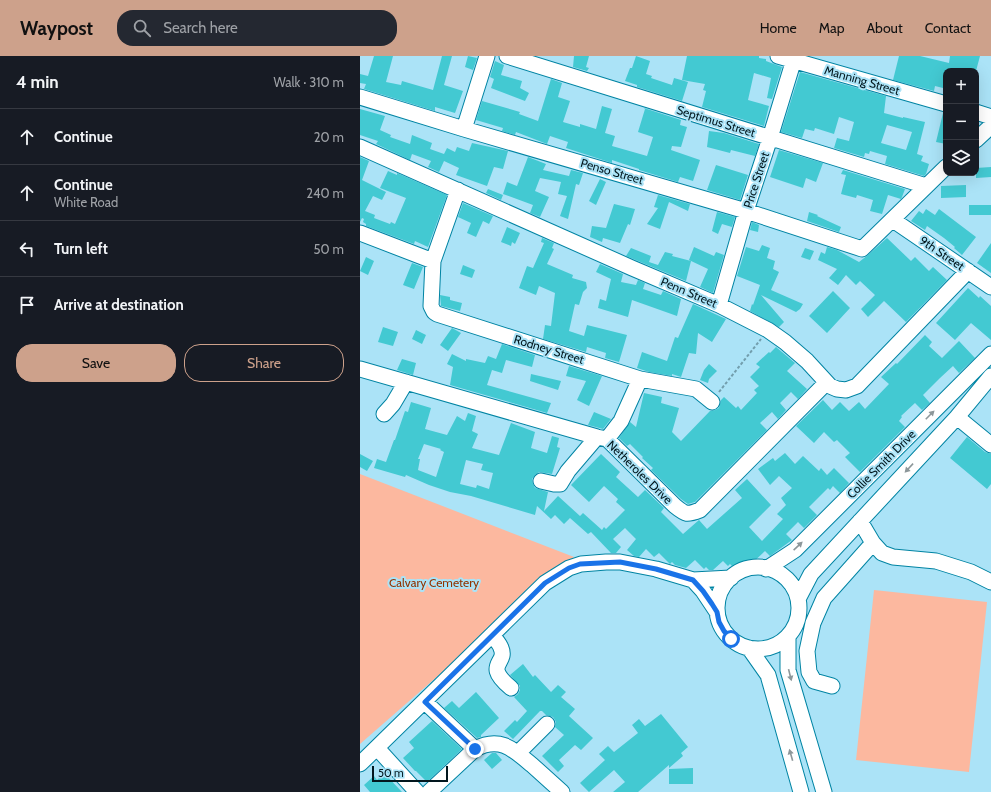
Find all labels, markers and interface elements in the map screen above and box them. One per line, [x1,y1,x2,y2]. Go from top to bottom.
search box [117,10,397,46]
text: Waypost [20,17,93,40]
icon: search [131,17,153,39]
text: Search here [163,19,238,37]
text: Home [760,19,797,37]
text: Map [819,19,844,37]
text: About [866,19,903,37]
text: Contact [925,19,971,37]
street label: Manning Street [823,62,901,98]
map controls [943,68,979,176]
button: + [943,68,979,104]
text: 4 min [16,72,59,92]
text: Walk · 310 m [273,74,344,90]
street label: Septimus Street [675,102,757,140]
button: − [943,104,979,140]
icon: ahead [16,126,38,148]
text: Continue [54,128,113,146]
text: 20 m [314,129,344,145]
button: layers [943,140,979,176]
street label: Price Street [740,150,772,210]
street label: Penso Street [579,155,645,187]
text: Continue [54,176,113,194]
icon: ahead [16,182,38,204]
text: 240 m [306,185,344,201]
text: White Road [54,194,118,210]
street label: 9th Street [917,233,967,273]
icon: left [16,238,38,260]
text: Turn left [54,240,108,258]
text: 50 m [314,241,344,257]
street label: Penn Street [659,273,719,311]
icon: arrive [16,294,38,316]
text: Arrive at destination [54,296,184,314]
street label: Rodney Street [512,331,586,367]
button: Save [16,344,176,382]
button: Share [184,344,344,382]
one-way arrow [925,410,935,420]
street label: Collie Smith Drive [844,427,918,501]
street label: Netheroles Drive [604,437,676,507]
one-way arrow [905,463,914,473]
one-way arrow [793,541,803,551]
park label: Calvary Cemetery [389,575,479,590]
route start [722,630,740,648]
one-way arrow [787,669,793,681]
route end [466,740,484,758]
one-way arrow [788,748,794,760]
scale bar [372,764,448,783]
text: 50 m [378,766,404,780]

